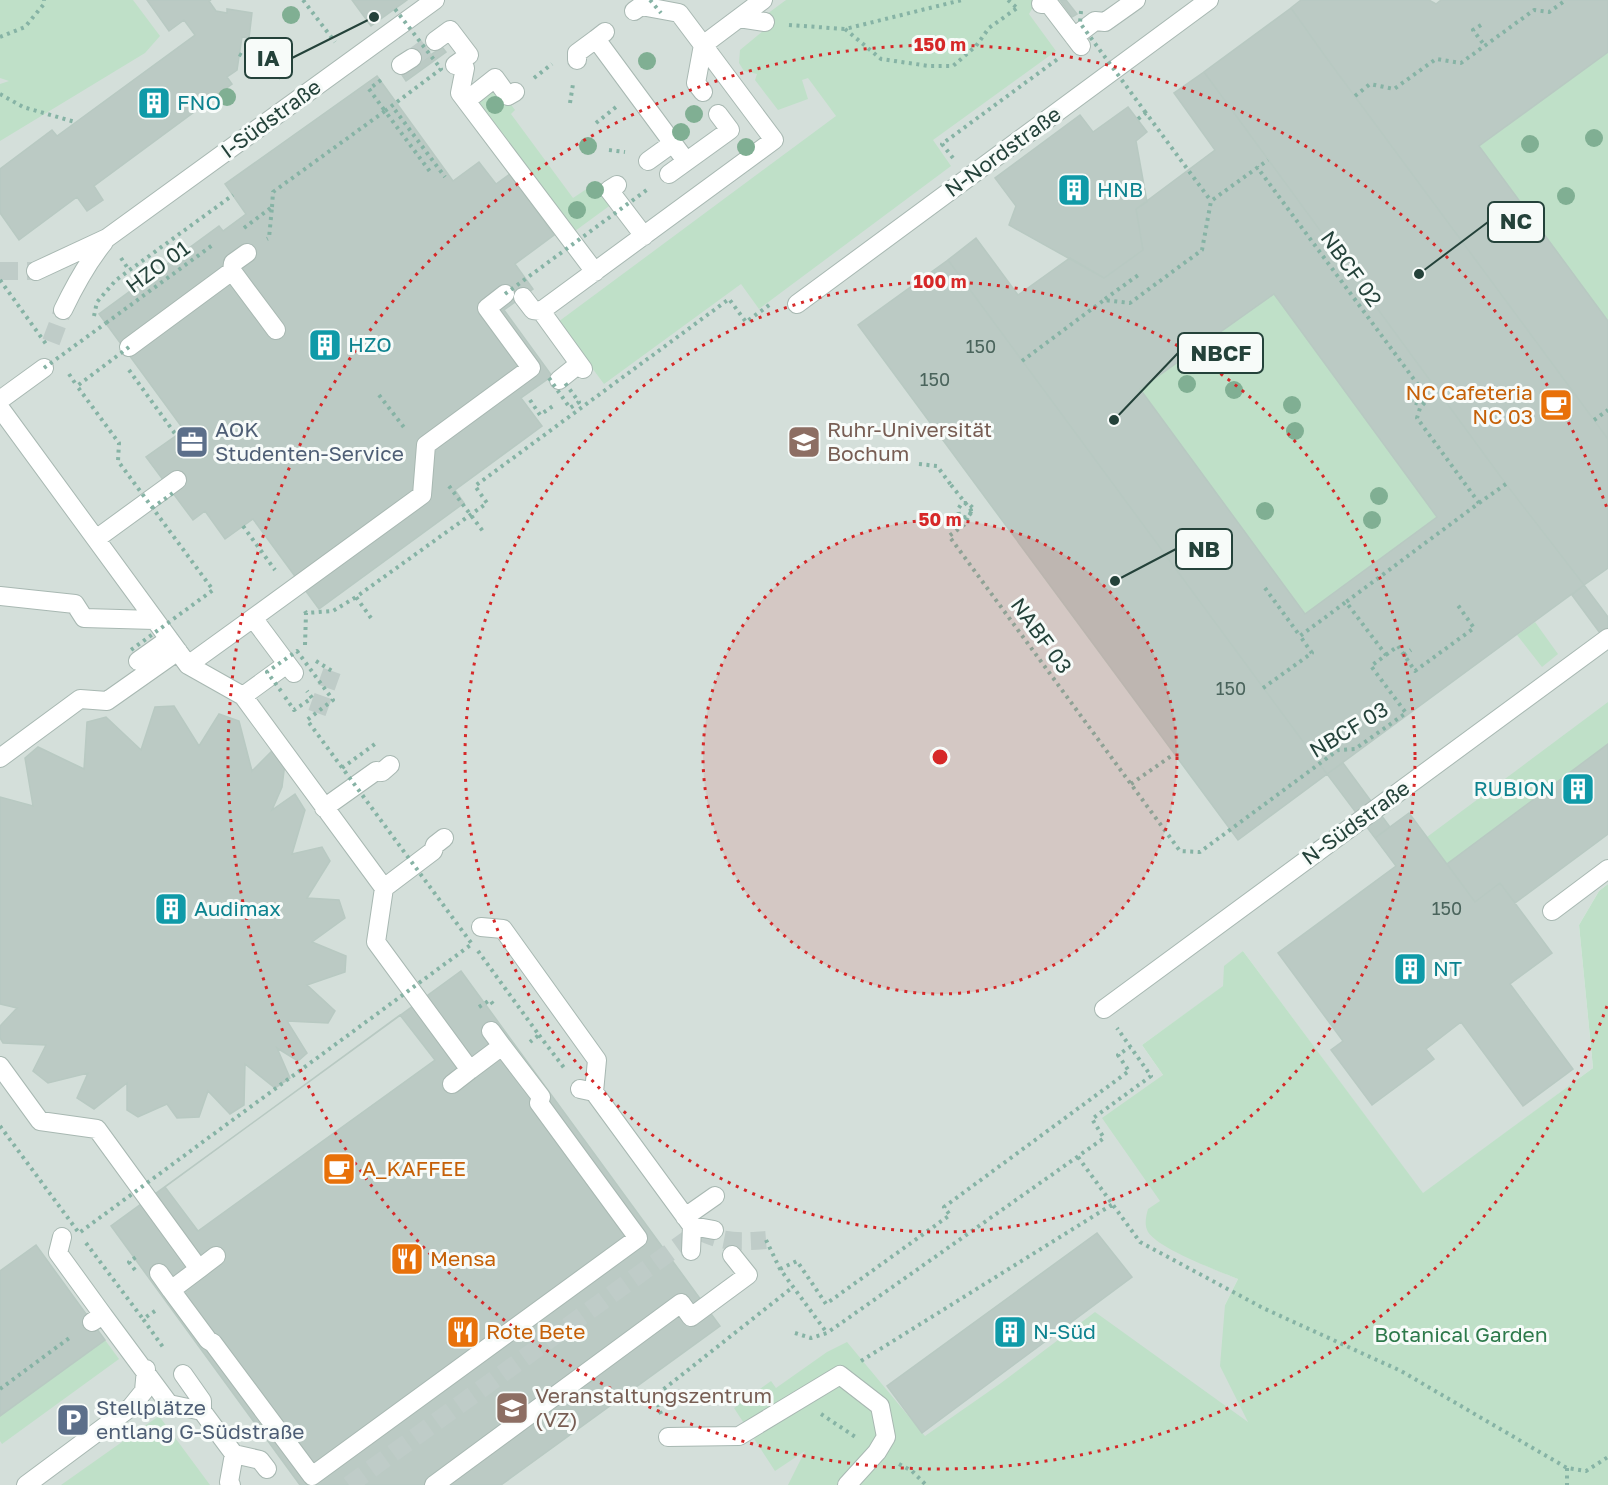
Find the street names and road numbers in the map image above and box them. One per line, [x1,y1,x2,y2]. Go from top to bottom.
street label: I-Südstraße [215,73,326,163]
street label: N-Nordstraße [939,100,1066,202]
street label: NBCF 02 [1316,226,1388,311]
street label: HZO 01 [121,234,194,298]
street label: NABF 03 [1006,593,1078,678]
street label: NBCF 03 [1304,696,1393,763]
street label: N-Südstraße [1296,774,1414,870]

